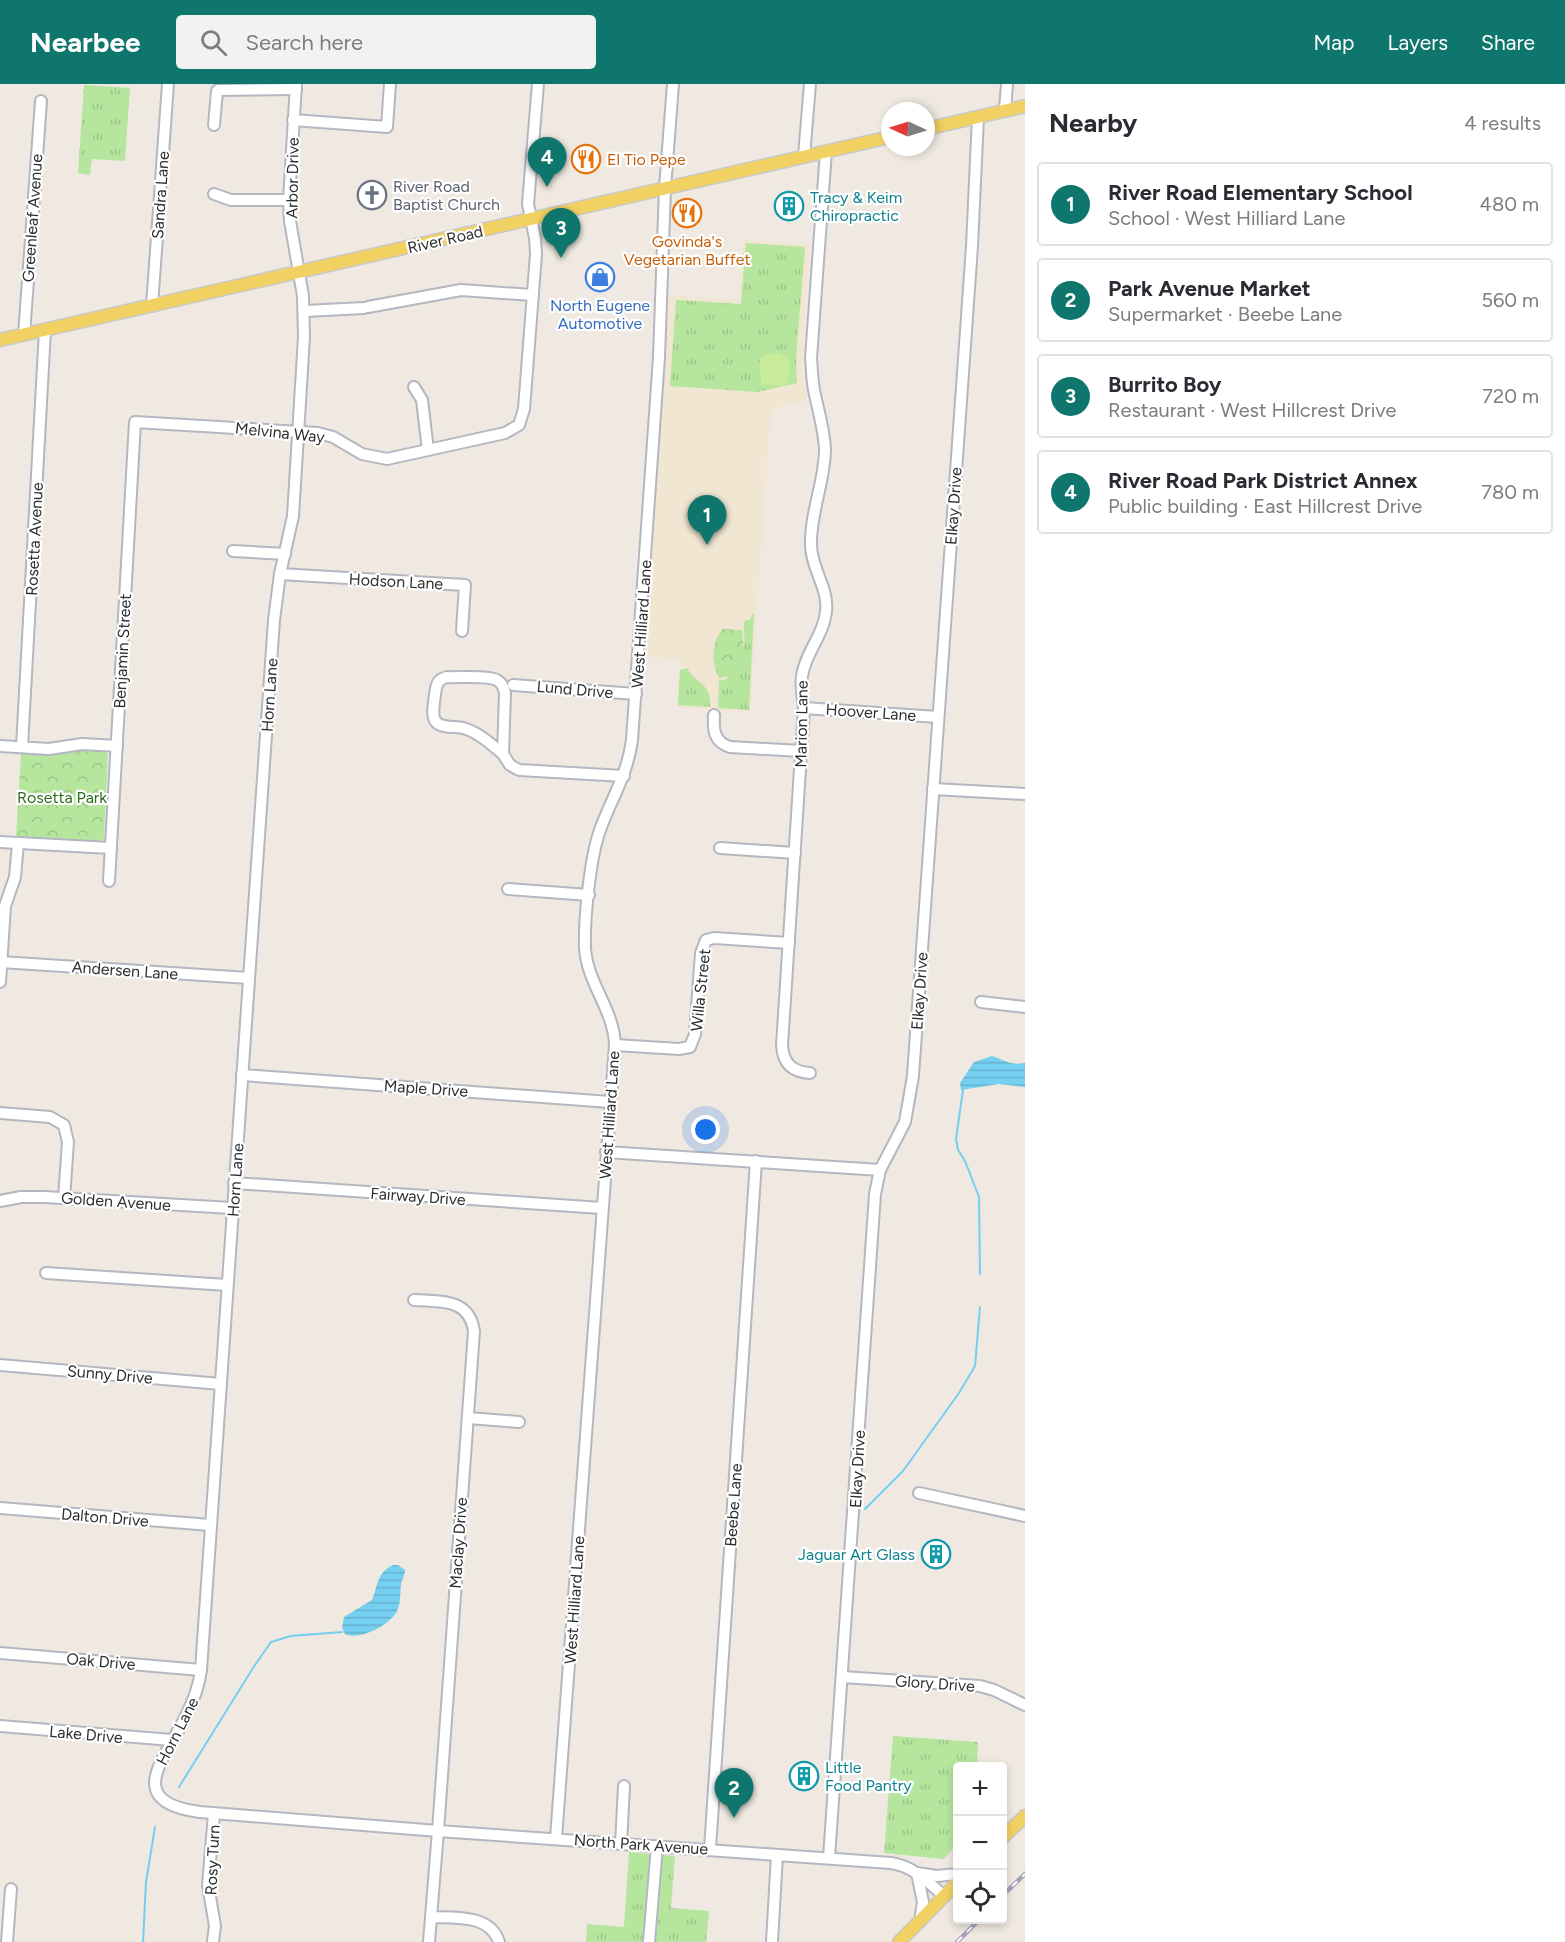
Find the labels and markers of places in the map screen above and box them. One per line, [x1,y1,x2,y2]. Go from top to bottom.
pin: 4 [528,138,566,187]
restaurant icon: El Tio Pepe [570,143,602,175]
place label: El Tio Pepe [607,150,686,169]
place label: River Road Baptist Church [393,177,500,214]
church icon: River Road Baptist Church [356,179,388,211]
place label: Tracy & Keim Chiropractic [810,188,902,225]
building icon: Tracy & Keim Chiropractic [773,190,805,222]
restaurant icon: Govinda's Vegetarian Buffet [671,197,703,229]
pin: 3 [542,208,580,258]
place label: Govinda's Vegetarian Buffet [624,232,750,269]
shop icon: North Eugene Automotive [584,261,616,293]
place label: North Eugene Automotive [550,296,650,333]
pin: 1 [688,496,726,545]
building icon: Jaguar Art Glass [920,1538,952,1570]
place label: Jaguar Art Glass [798,1545,915,1564]
place label: Little Food Pantry [825,1758,912,1795]
building icon: Little Food Pantry [788,1760,820,1792]
pin: 2 [714,1768,754,1818]

